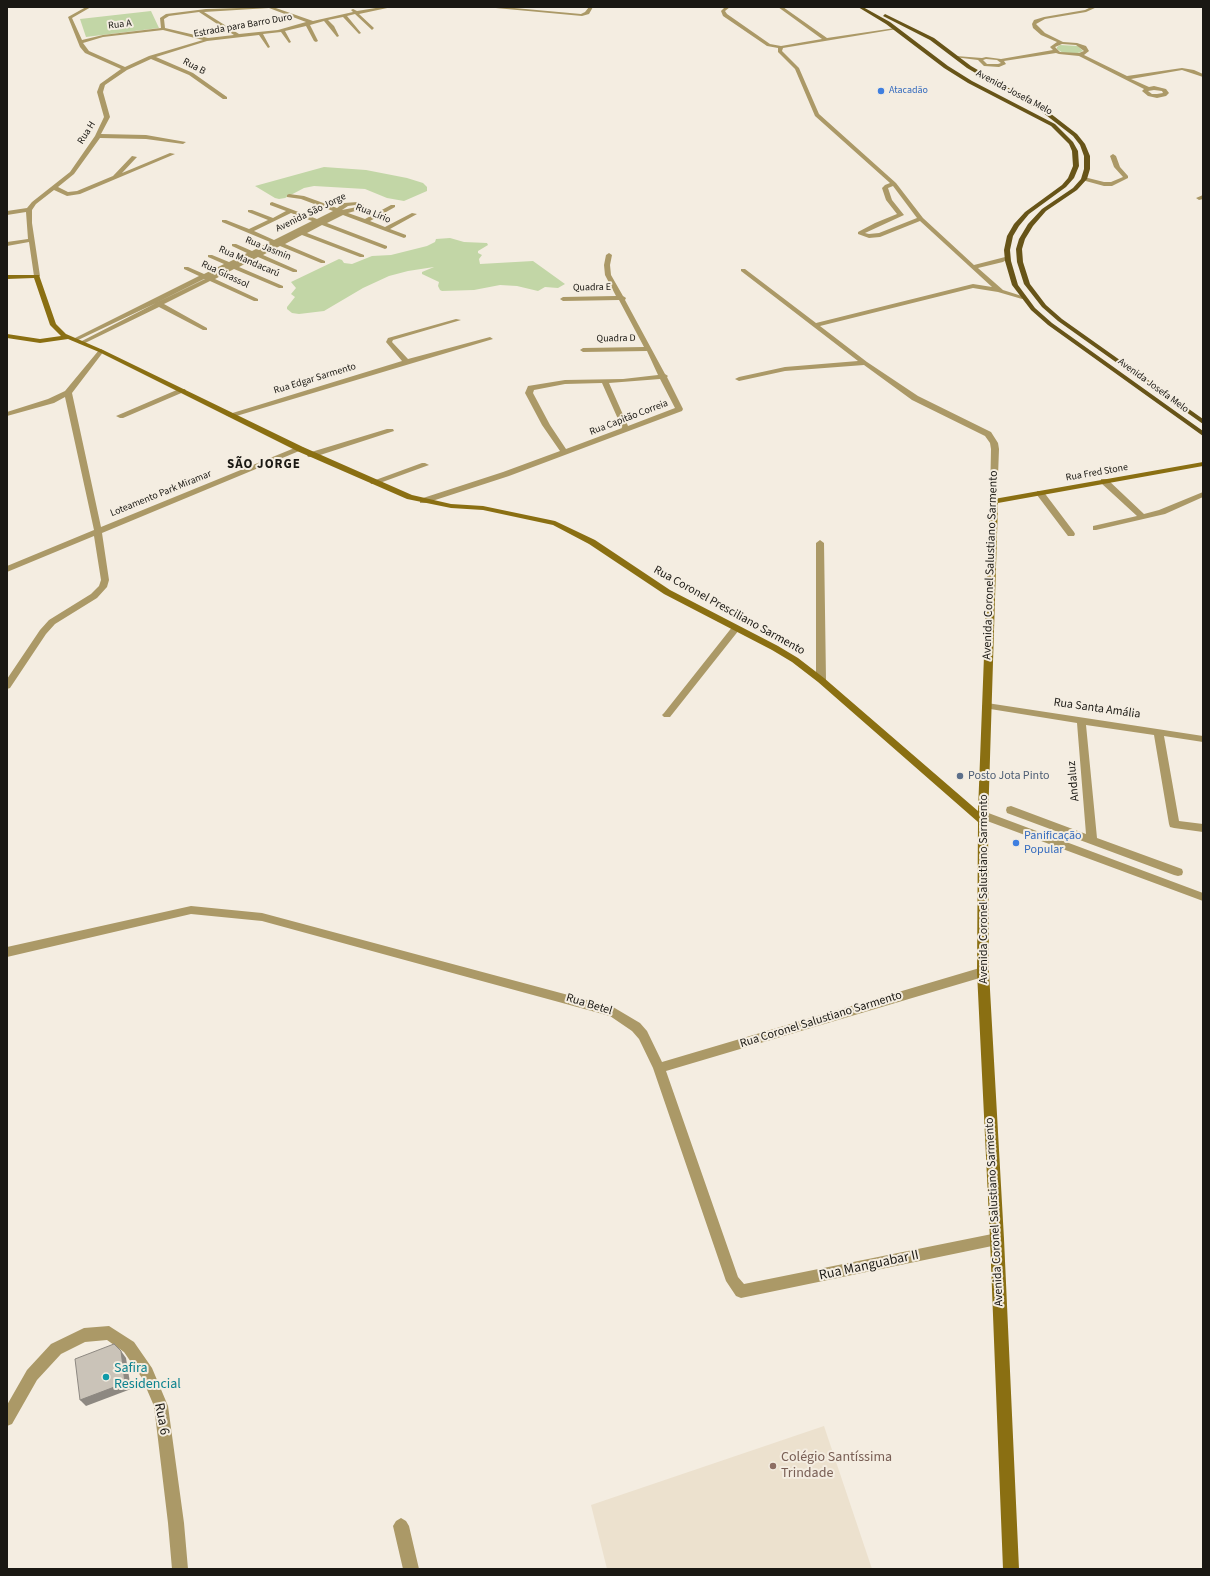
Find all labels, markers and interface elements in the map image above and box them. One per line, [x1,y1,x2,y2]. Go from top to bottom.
street label: Estrada para Barro Duro [193,11,293,41]
street label: Rua A [108,18,132,32]
street label: Rua B [181,56,207,78]
street label: Avenida Josefa Melo [974,68,1054,118]
place label: Atacadão [889,85,928,97]
marker: Atacadão [876,86,886,96]
street label: Rua H [75,119,99,147]
street label: Avenida São Jorge [274,191,348,235]
street label: Rua Lírio [354,202,392,226]
street label: Rua Jasmin [243,234,293,264]
street label: Rua Mandacarú [217,244,281,280]
street label: Rua Girassol [199,259,251,291]
street label: Quadra E [573,282,611,294]
street label: Quadra D [596,333,636,345]
street label: Avenida Josefa Melo [1115,356,1191,416]
street label: Rua Edgar Sarmento [272,361,358,397]
street label: Rua Capitão Correia [588,398,670,438]
district label: SÃO JORGE [227,457,301,473]
street label: Rua Fred Stone [1065,462,1129,484]
street label: Loteamento Park Miramar [109,468,213,520]
street label: Avenida Coronel Salustiano Sarmento [981,470,1001,660]
street label: Rua Coronel Presciliano Sarmento [651,563,807,659]
street label: Rua Santa Amália [1053,696,1141,722]
street label: Andaluz [1065,760,1083,802]
place label: Posto Jota Pinto [968,769,1050,783]
marker: Posto Jota Pinto [955,771,965,781]
street label: Avenida Coronel Salustiano Sarmento [977,794,991,984]
place label: Panificação Popular [1024,829,1082,857]
marker: Panificação Popular [1011,838,1021,848]
street label: Rua Coronel Salustiano Sarmento [738,988,904,1052]
street label: Rua Betel [564,991,614,1019]
street label: Avenida Coronel Salustiano Sarmento [983,1117,1007,1307]
street label: Rua Manguabar II [818,1247,920,1285]
place label: Safira Residencial [114,1361,181,1394]
marker: Safira Residencial [101,1372,111,1382]
street label: Rua 6 [150,1401,172,1437]
place label: Colégio Santíssima Trindade [781,1450,892,1482]
marker: Colégio Santíssima Trindade [768,1461,778,1471]

